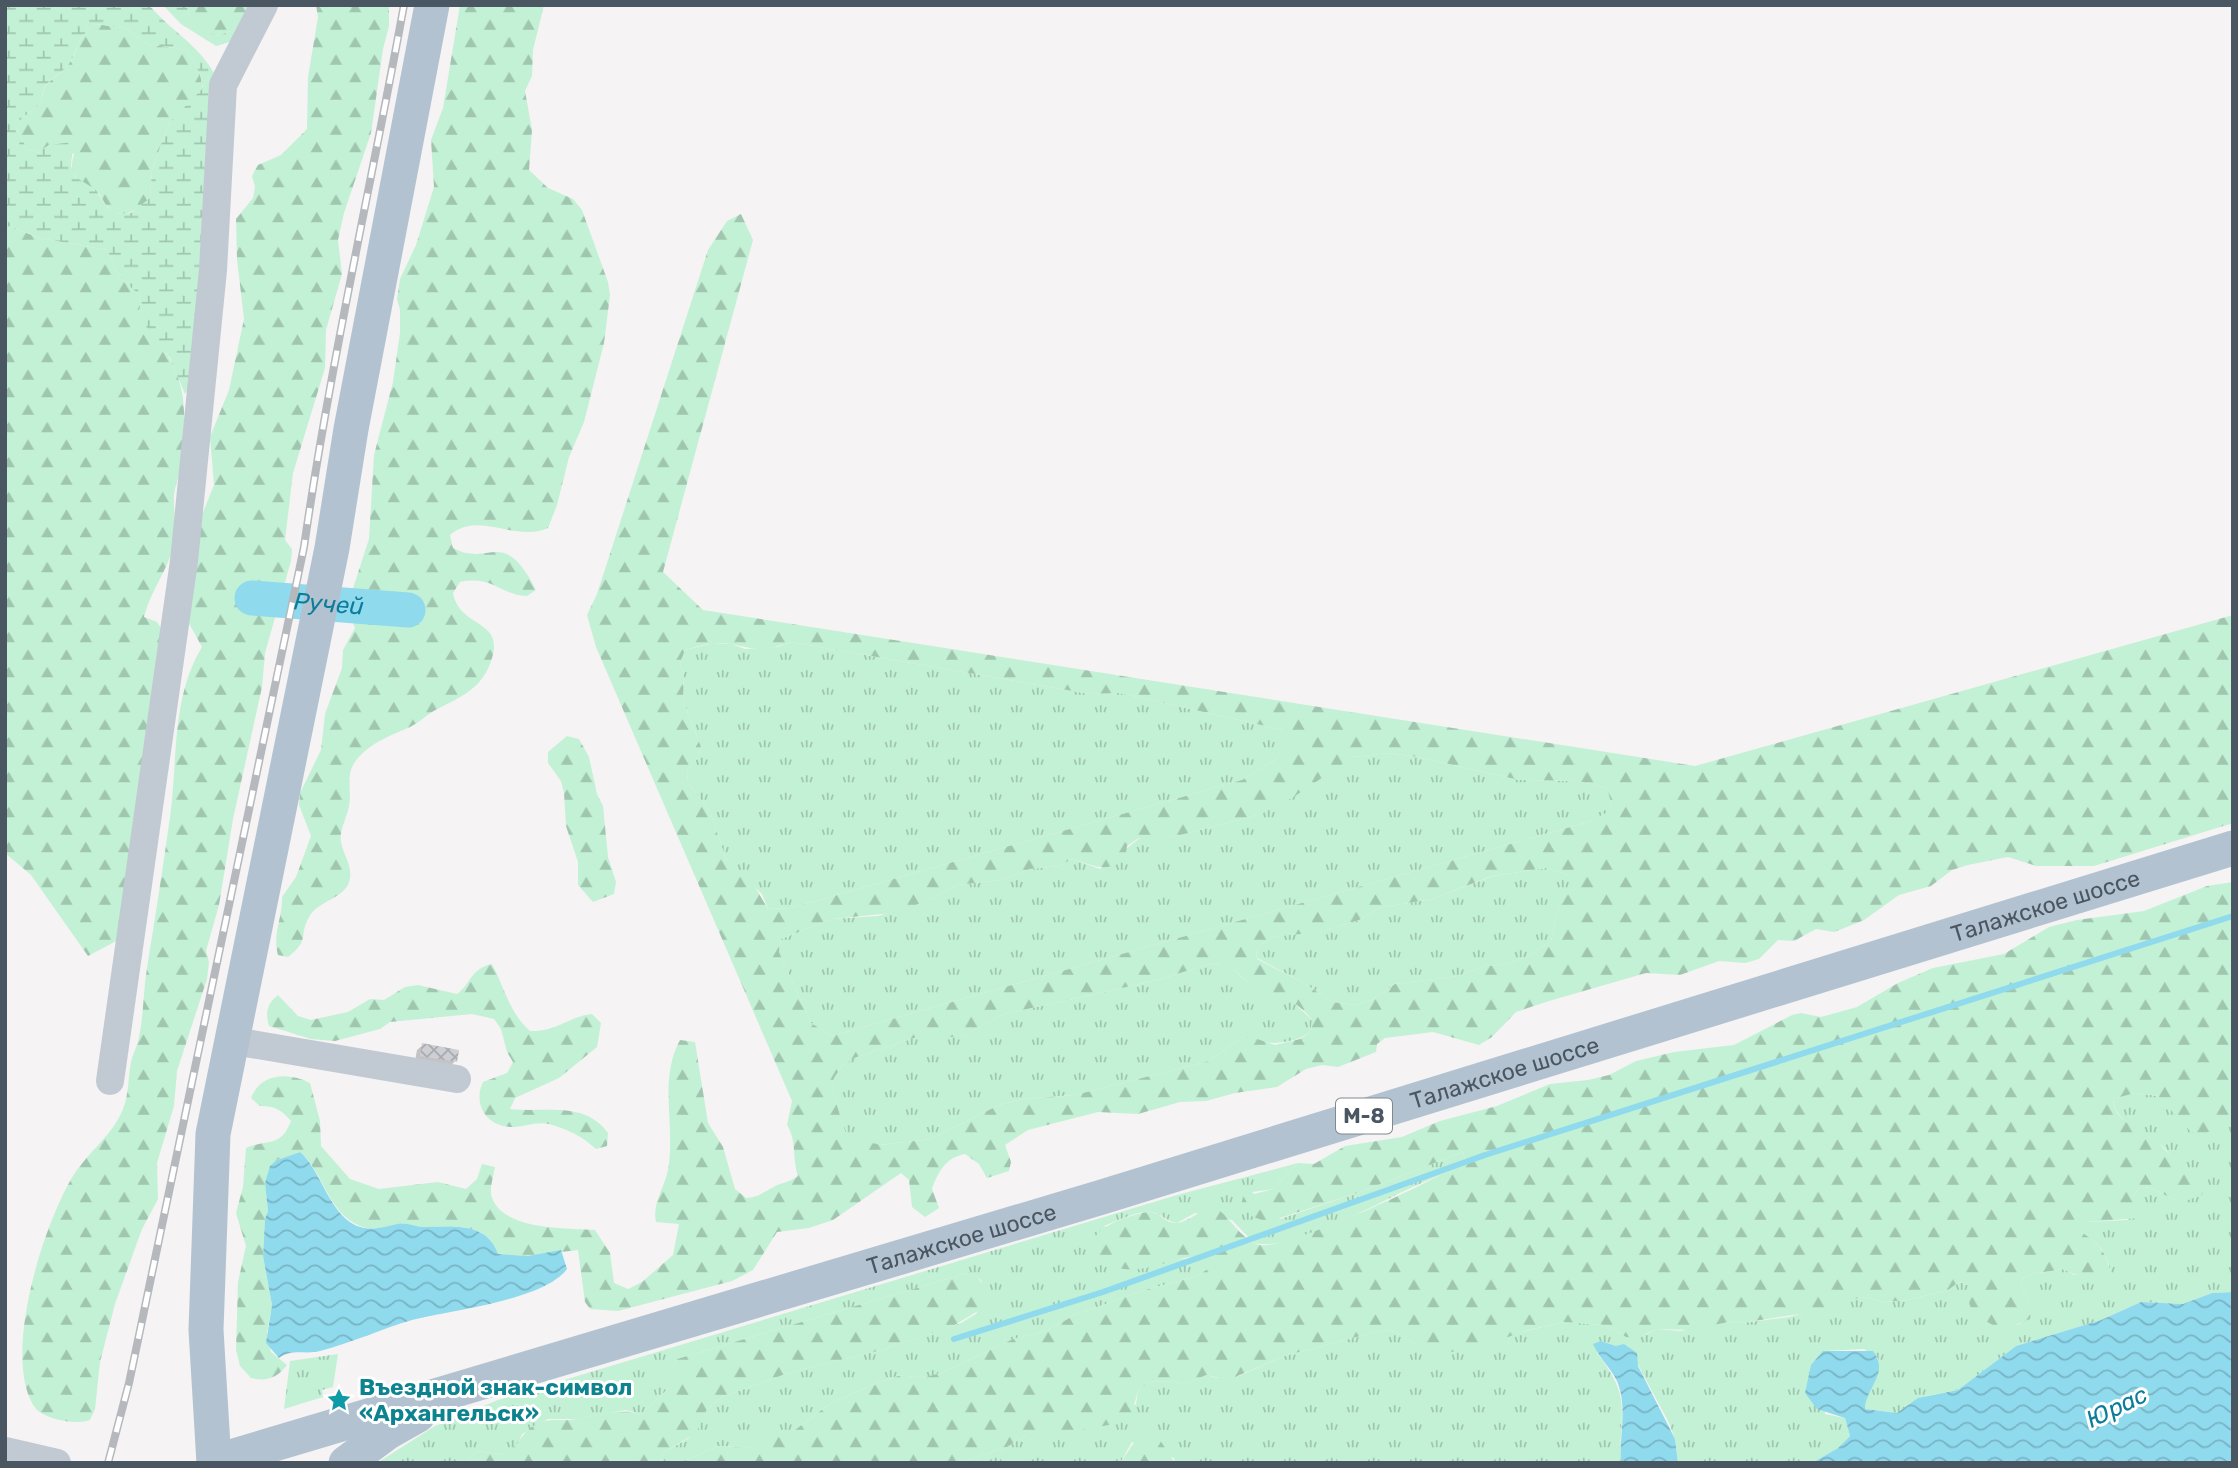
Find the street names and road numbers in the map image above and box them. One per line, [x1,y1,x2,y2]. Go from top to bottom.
street label: Талажское шоссе [1947,864,2143,948]
street label: Талажское шоссе [1407,1030,1602,1115]
road number: М-8 [1336,1098,1392,1134]
street label: Талажское шоссе [863,1197,1059,1280]

